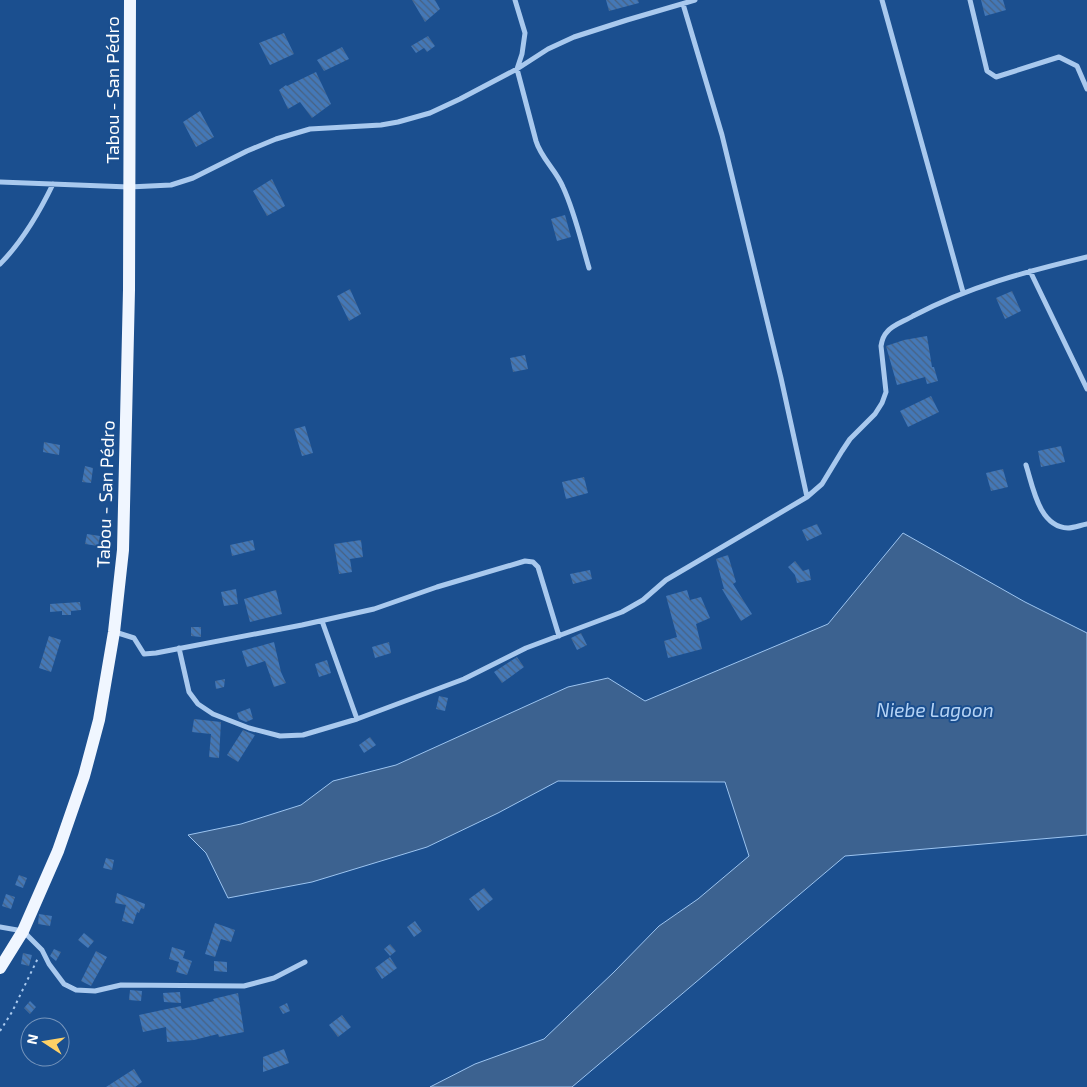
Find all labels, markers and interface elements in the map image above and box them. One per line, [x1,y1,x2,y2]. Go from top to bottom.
street label: Tabou - San Pédro [101,16,123,164]
street label: Tabou - San Pédro [91,420,119,568]
water label: Niebe Lagoon [876,698,994,721]
north arrow [20,1017,70,1067]
text: N [22,1032,41,1046]

